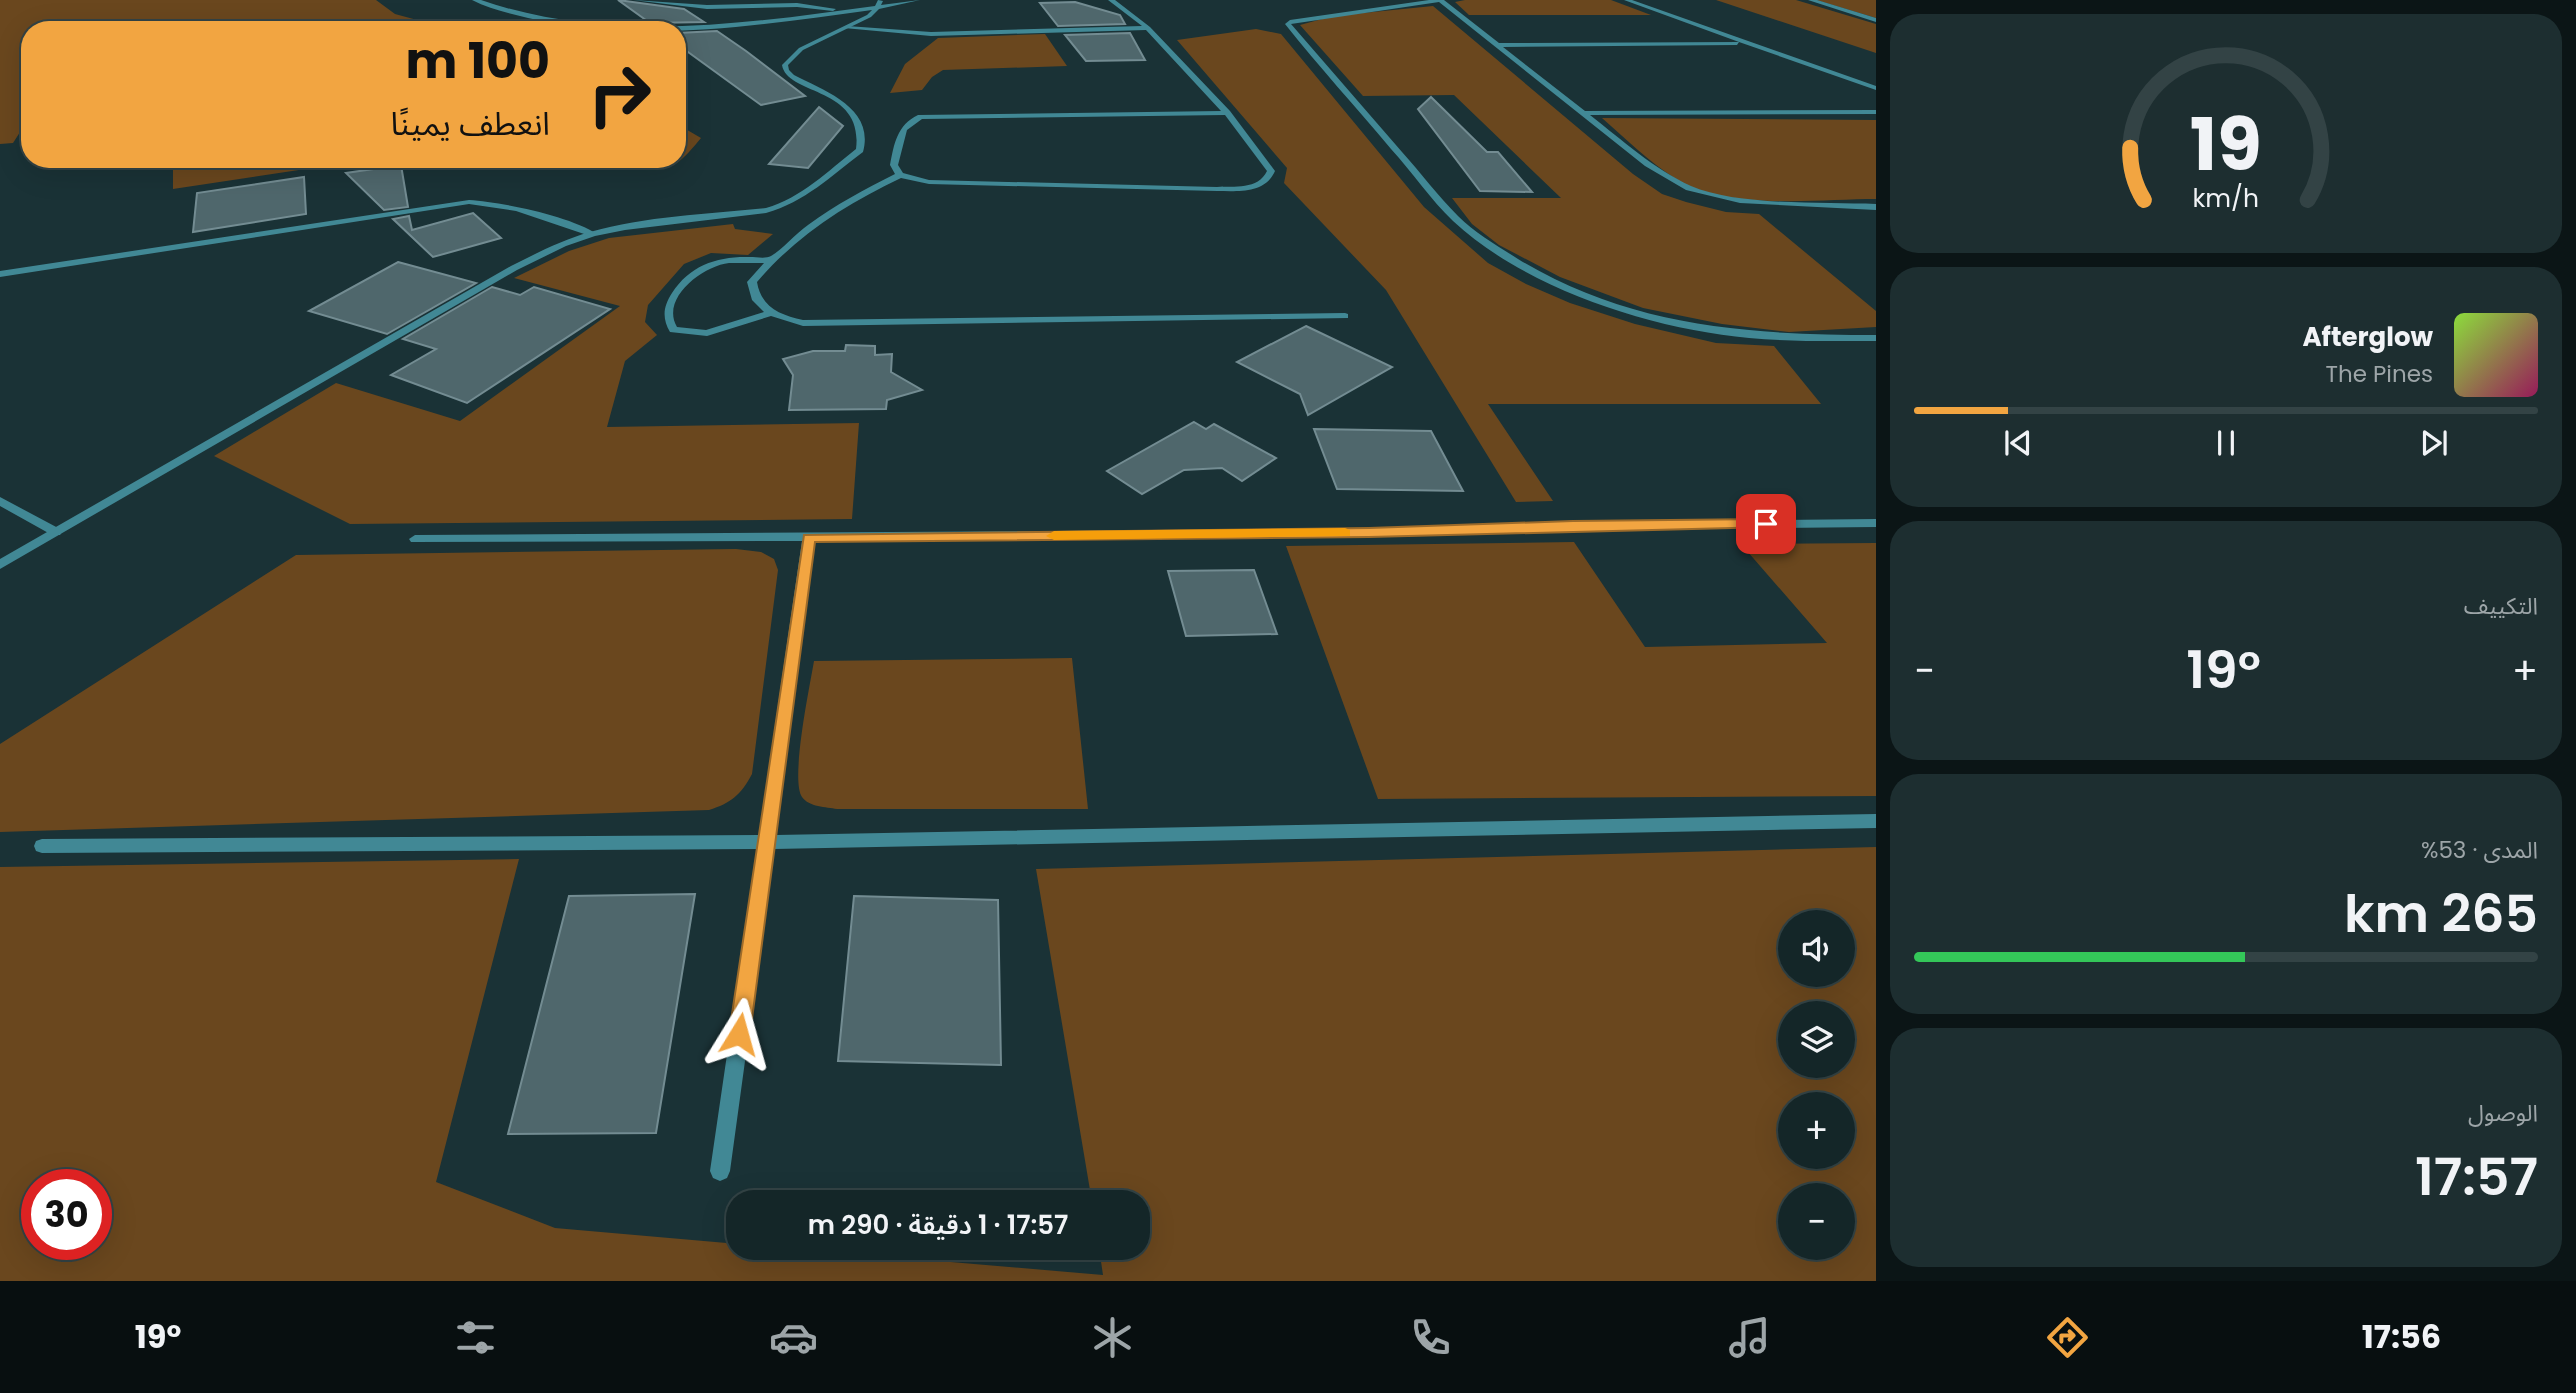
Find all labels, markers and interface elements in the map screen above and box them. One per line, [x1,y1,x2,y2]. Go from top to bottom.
text: 100 m [405,27,550,95]
icon: right [574,49,665,140]
text: 19 [2190,94,2262,195]
text: انعطف يمينًا [390,101,550,146]
text: km/h [2193,181,2259,216]
text: Afterglow [2302,319,2433,355]
text: The Pines [2325,358,2433,390]
icon: previous [1999,424,2037,462]
icon: pause [2207,424,2245,462]
icon: next [2415,424,2453,462]
pin [1736,494,1796,554]
icon: arrive [1747,505,1785,543]
text: التكييف [2464,590,2538,622]
text: 19° [2186,633,2261,706]
text: − [1914,644,1935,697]
text: + [2512,644,2538,697]
text: المدى · 53% [2421,834,2538,866]
text: 265 km [2344,877,2538,950]
map controls [1778,910,1855,1260]
button: sound [1778,910,1855,987]
position arrow [702,997,776,1071]
button: layers [1778,1001,1855,1078]
button: + [1778,1092,1855,1169]
text: الوصول [2468,1097,2538,1129]
text: 17:57 [2415,1140,2538,1213]
speed limit sign: 30 [21,1169,112,1260]
button: − [1778,1183,1855,1260]
text: 17:57 · 1 دقيقة · 290 m [808,1207,1068,1243]
icon: filters [451,1313,500,1362]
icon: car [769,1313,818,1362]
icon: climate [1088,1313,1137,1362]
icon: phone [1406,1313,1455,1362]
icon: music [1725,1313,1774,1362]
icon: directions [2043,1313,2092,1362]
text: 19° [135,1314,181,1359]
text: 17:56 [2362,1314,2441,1359]

